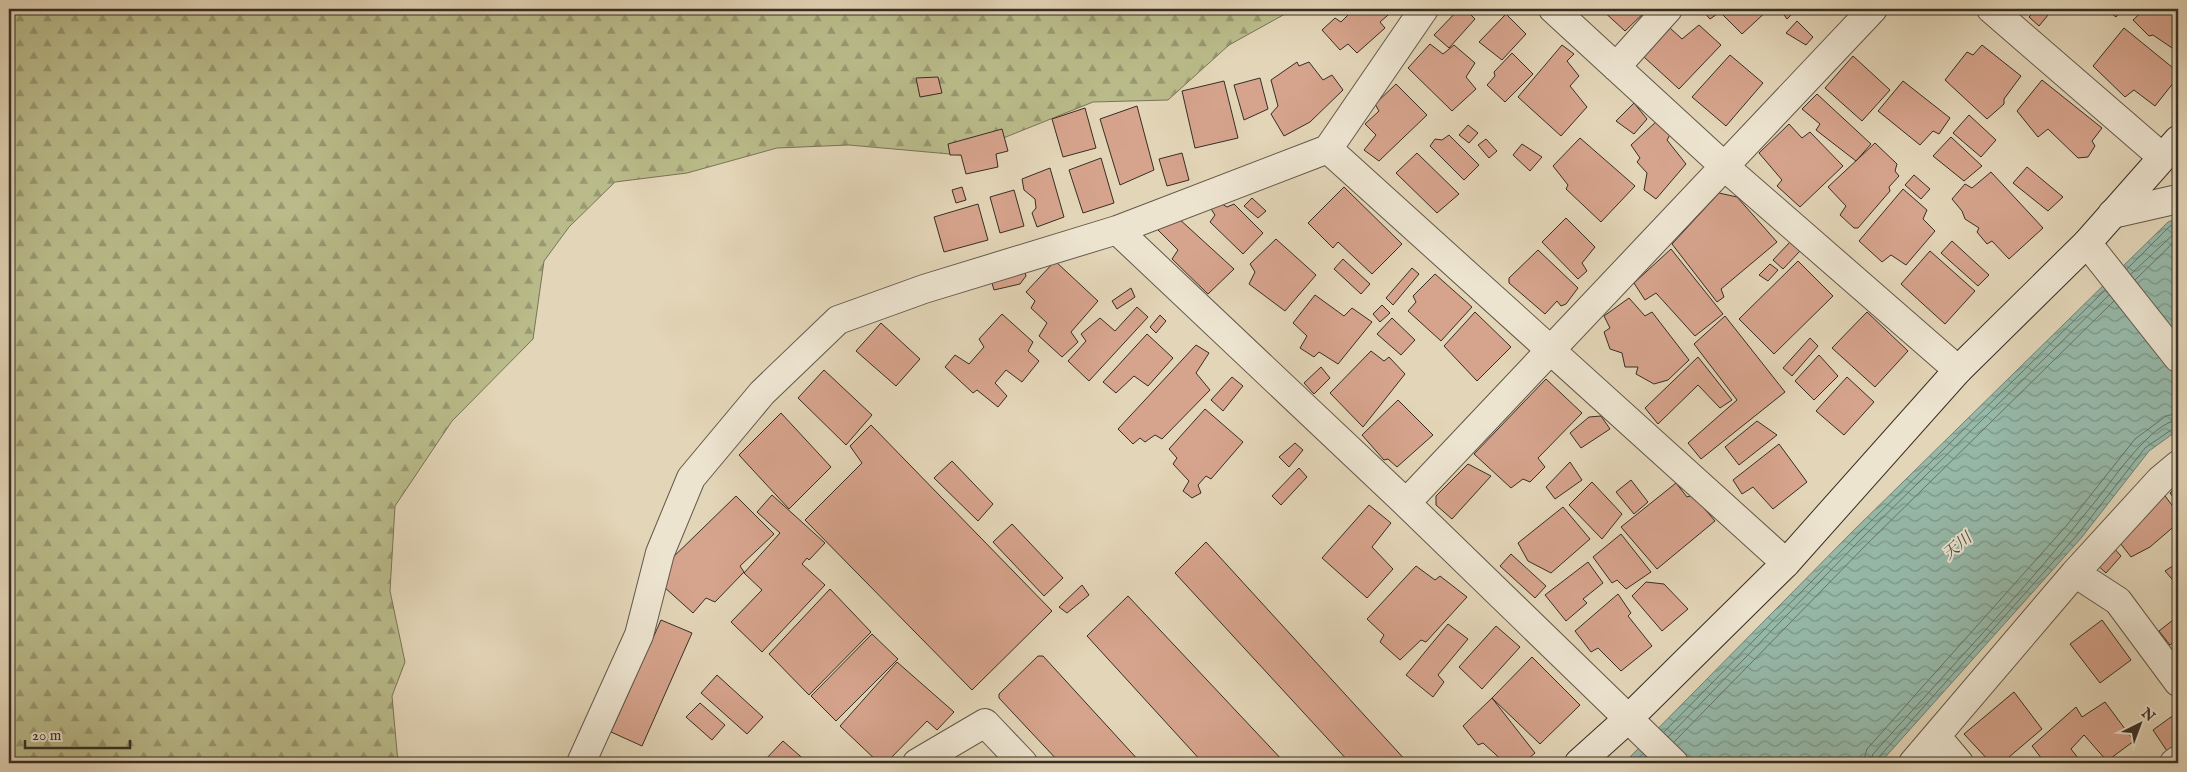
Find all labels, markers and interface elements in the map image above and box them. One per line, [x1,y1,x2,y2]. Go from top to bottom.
water label: 天川 [1939,528,1978,565]
north arrow [2114,700,2164,750]
text: N [2137,704,2159,726]
scale bar [25,717,130,749]
text: 20 m [32,726,62,745]

